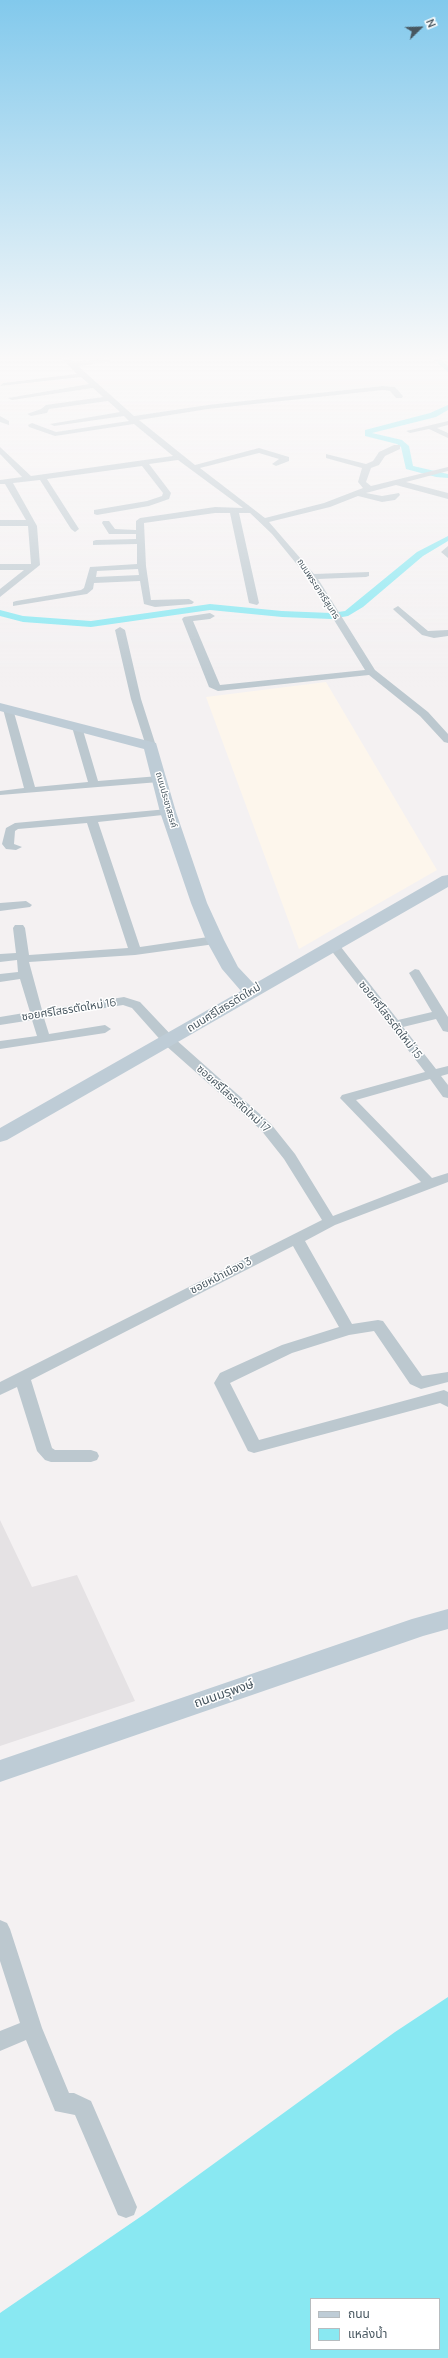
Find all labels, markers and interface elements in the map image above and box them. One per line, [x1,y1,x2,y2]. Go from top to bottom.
north arrow [400,8,440,48]
text: N [423,17,440,30]
street label: ถนนพระยาศรีสุนทร [294,557,342,621]
street label: ถนนประชาสรรค์ [153,771,179,829]
street label: ซอยศรีโสธรตัดใหม่ 15 [356,978,424,1062]
street label: ถนนศรีโสธรตัดใหม่ [185,981,263,1035]
street label: ซอยศรีโสธรตัดใหม่ 16 [21,996,117,1024]
street label: ซอยศรีโสธรตัดใหม่ 17 [194,1063,272,1135]
street label: ซอยหน้าเมือง 3 [188,1255,254,1297]
street label: ถนนมรุพงษ์ [192,1676,256,1712]
legend [310,2298,440,2350]
text: ถนน [348,2305,370,2322]
text: แหล่งน้ำ [348,2325,387,2342]

